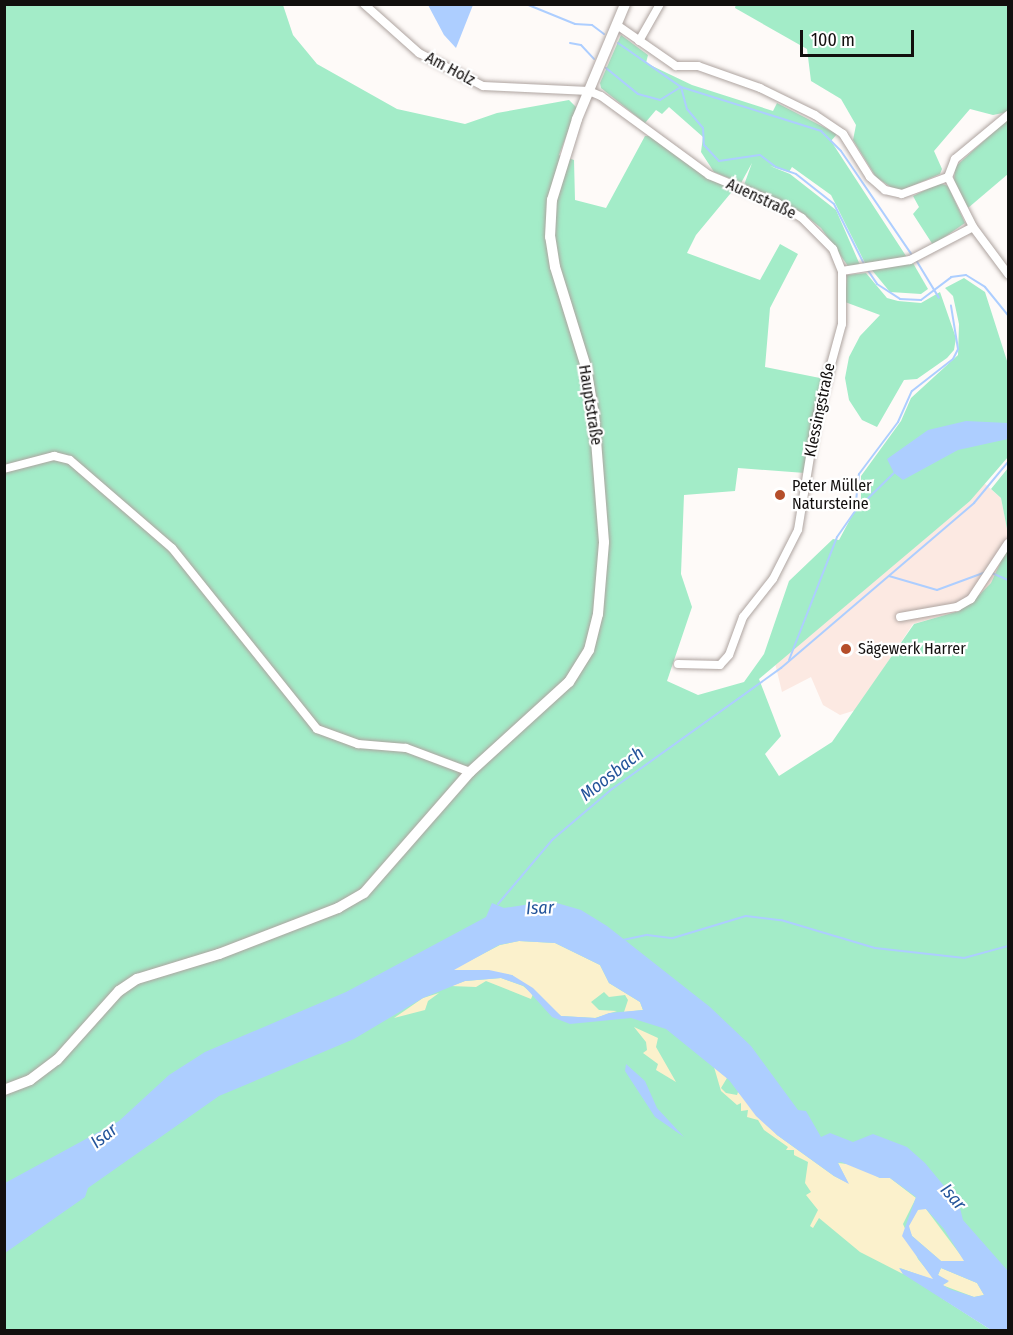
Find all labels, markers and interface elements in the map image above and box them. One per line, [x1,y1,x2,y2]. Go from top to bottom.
scale bar [803,18,917,56]
text: 100 m [811,29,855,51]
street label: Am Holz [422,48,478,90]
street label: Auenstraße [723,175,799,223]
street label: Klessingstraße [801,361,839,459]
street label: Hauptstraße [574,363,606,447]
place label: Peter Müller Natursteine [792,476,872,514]
marker: Peter Müller Natursteine [773,488,787,502]
place label: Sägewerk Harrer [858,639,966,659]
marker: Sägewerk Harrer [839,642,853,656]
water label: Moosbach [576,742,648,806]
water label: Isar [526,897,554,919]
water label: Isar [86,1119,122,1153]
water label: Isar [936,1179,970,1215]

